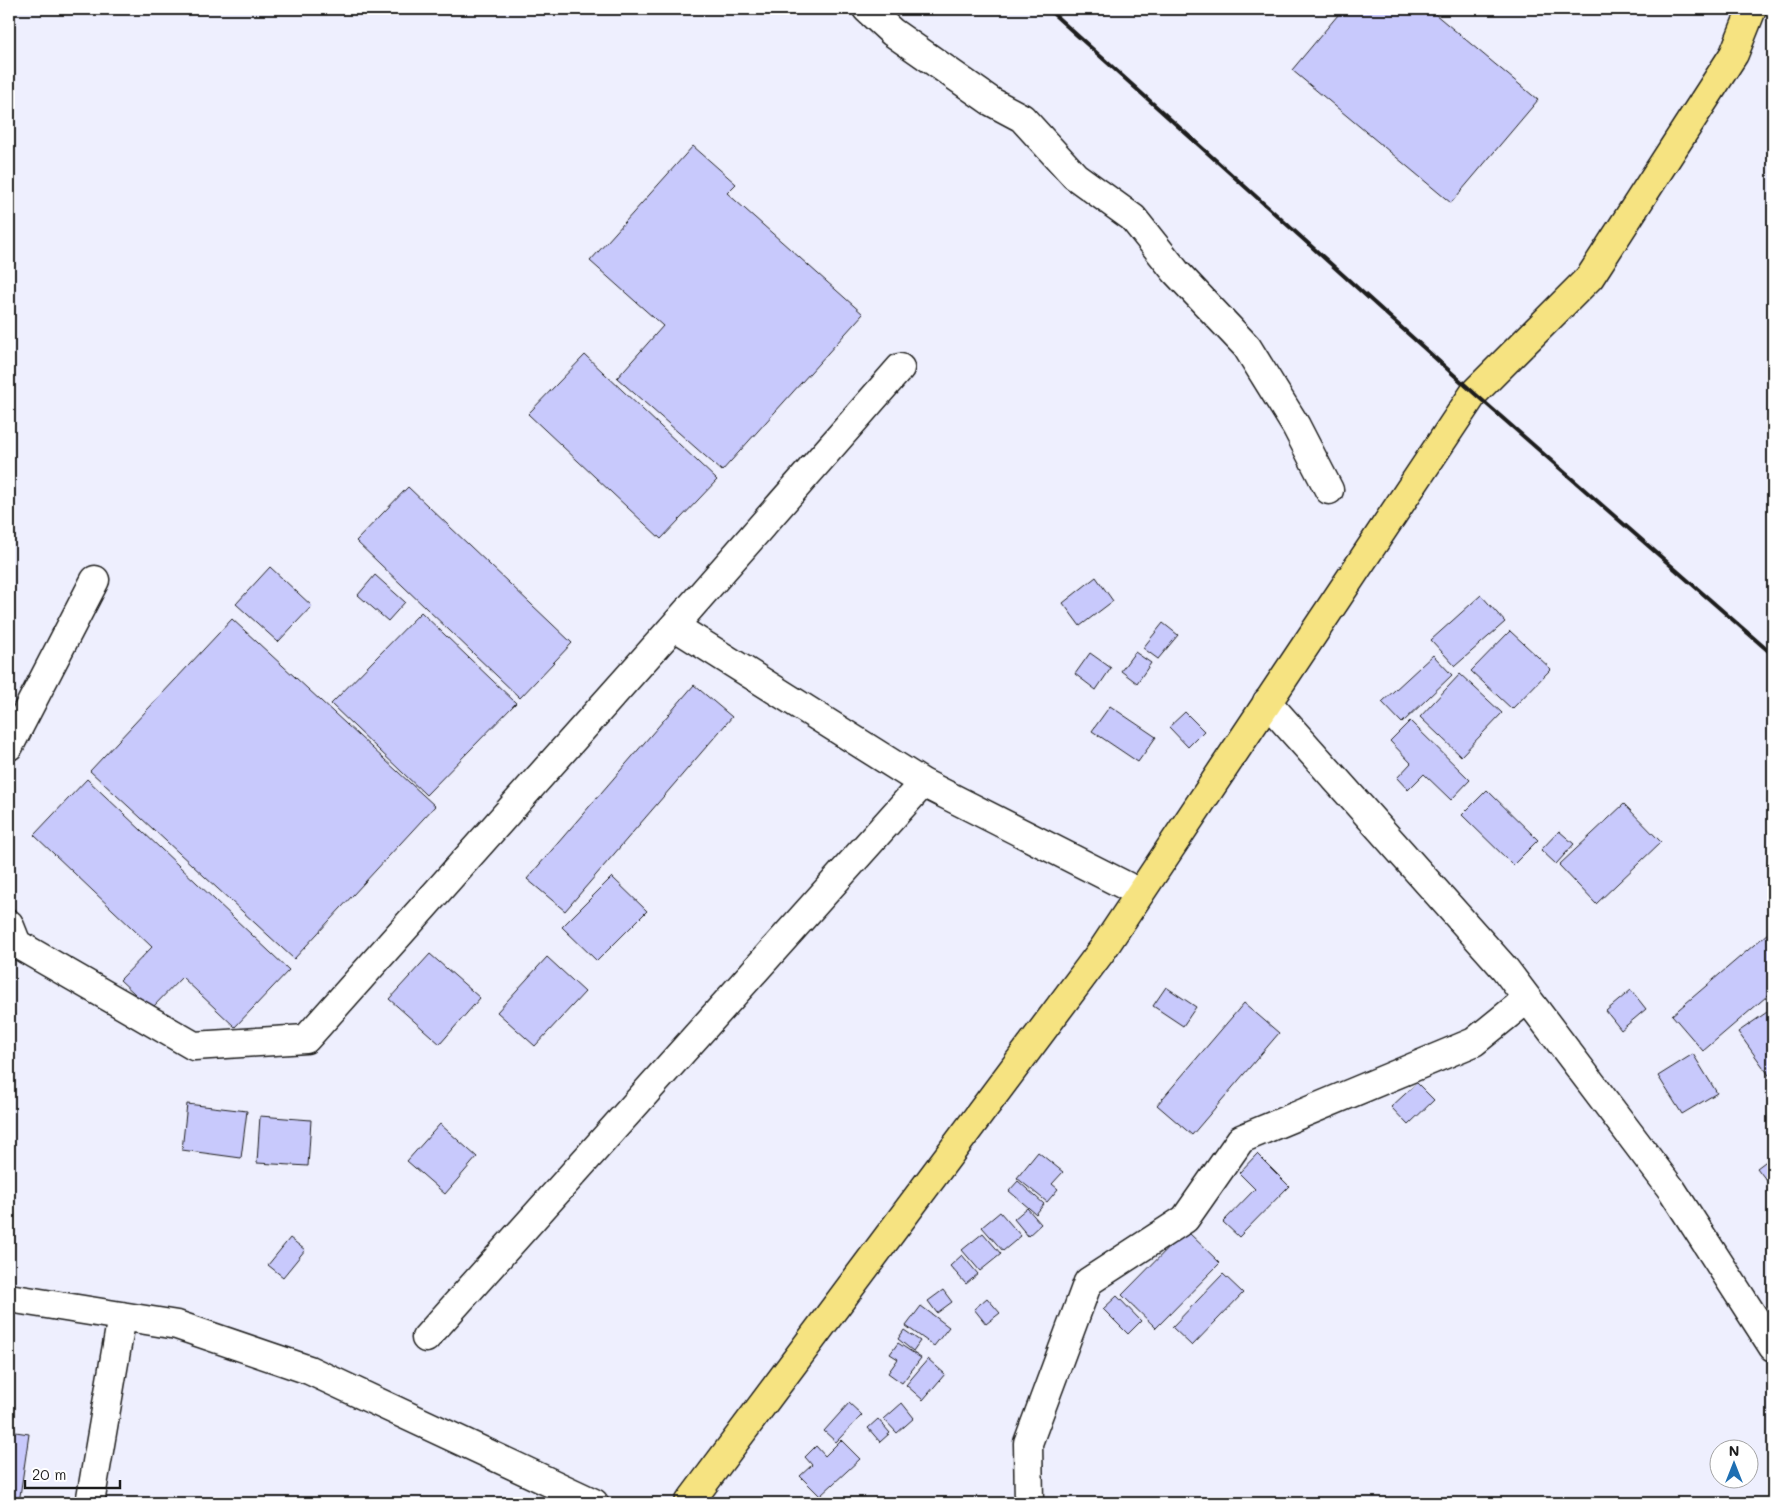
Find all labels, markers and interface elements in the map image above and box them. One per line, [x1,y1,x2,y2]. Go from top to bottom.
north arrow [1710,1440,1760,1490]
text: N [1729,1441,1739,1460]
scale bar [25,1457,120,1489]
text: 20 m [32,1464,66,1484]

